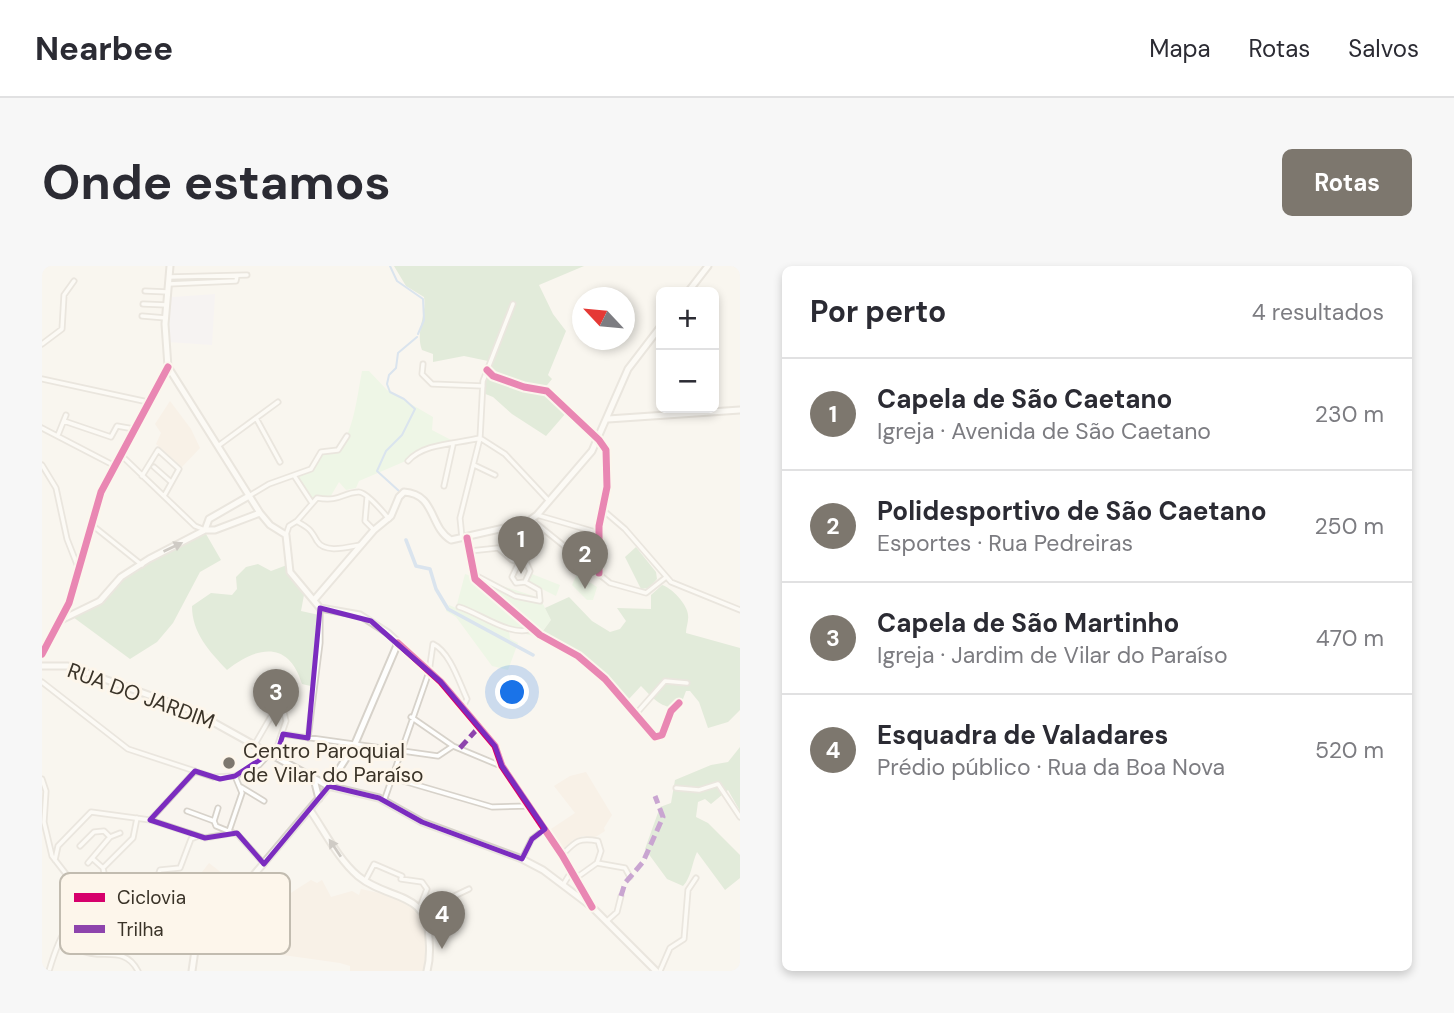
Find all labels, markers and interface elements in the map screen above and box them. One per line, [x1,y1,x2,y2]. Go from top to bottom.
text: Nearbee [35,27,173,70]
text: Mapa [1149,33,1211,64]
text: Rotas [1249,33,1310,64]
text: Salvos [1348,33,1419,64]
button: Rotas [1282,149,1412,216]
text: Onde estamos [42,150,391,214]
north arrow [572,287,635,350]
map controls [656,287,719,413]
button: + [656,287,719,350]
text: Por perto [810,292,946,331]
text: 4 resultados [1252,297,1384,327]
button: − [656,350,719,413]
text: Capela de São Caetano [877,382,1172,416]
text: 1 [829,399,837,429]
text: 230 m [1315,399,1384,429]
text: Igreja · Avenida de São Caetano [877,416,1211,446]
text: Polidesportivo de São Caetano [877,494,1267,528]
text: 2 [826,511,840,541]
text: 250 m [1314,511,1384,541]
pin: 1 [498,516,544,574]
text: Esportes · Rua Pedreiras [877,528,1133,558]
pin: 2 [562,531,608,589]
one-way arrow [163,542,183,553]
text: Capela de São Martinho [877,606,1179,640]
text: 3 [826,623,840,653]
text: 470 m [1316,623,1384,653]
text: Igreja · Jardim de Vilar do Paraíso [877,640,1228,670]
street label: RUA DO JARDIM [64,656,218,736]
pin: 3 [253,669,299,727]
your location [495,675,529,709]
text: Esquadra de Valadares [877,718,1168,752]
text: 4 [826,735,840,765]
text: 520 m [1315,735,1384,765]
place label: Centro Paroquial de Vilar do Paraíso [243,737,423,789]
text: Prédio público · Rua da Boa Nova [877,752,1225,782]
marker: Centro Paroquial de Vilar do Paraíso [221,755,237,771]
one-way arrow [329,838,342,858]
legend [60,873,290,954]
text: Ciclovia [117,885,186,910]
pin: 4 [419,891,465,949]
text: Trilha [117,917,164,942]

